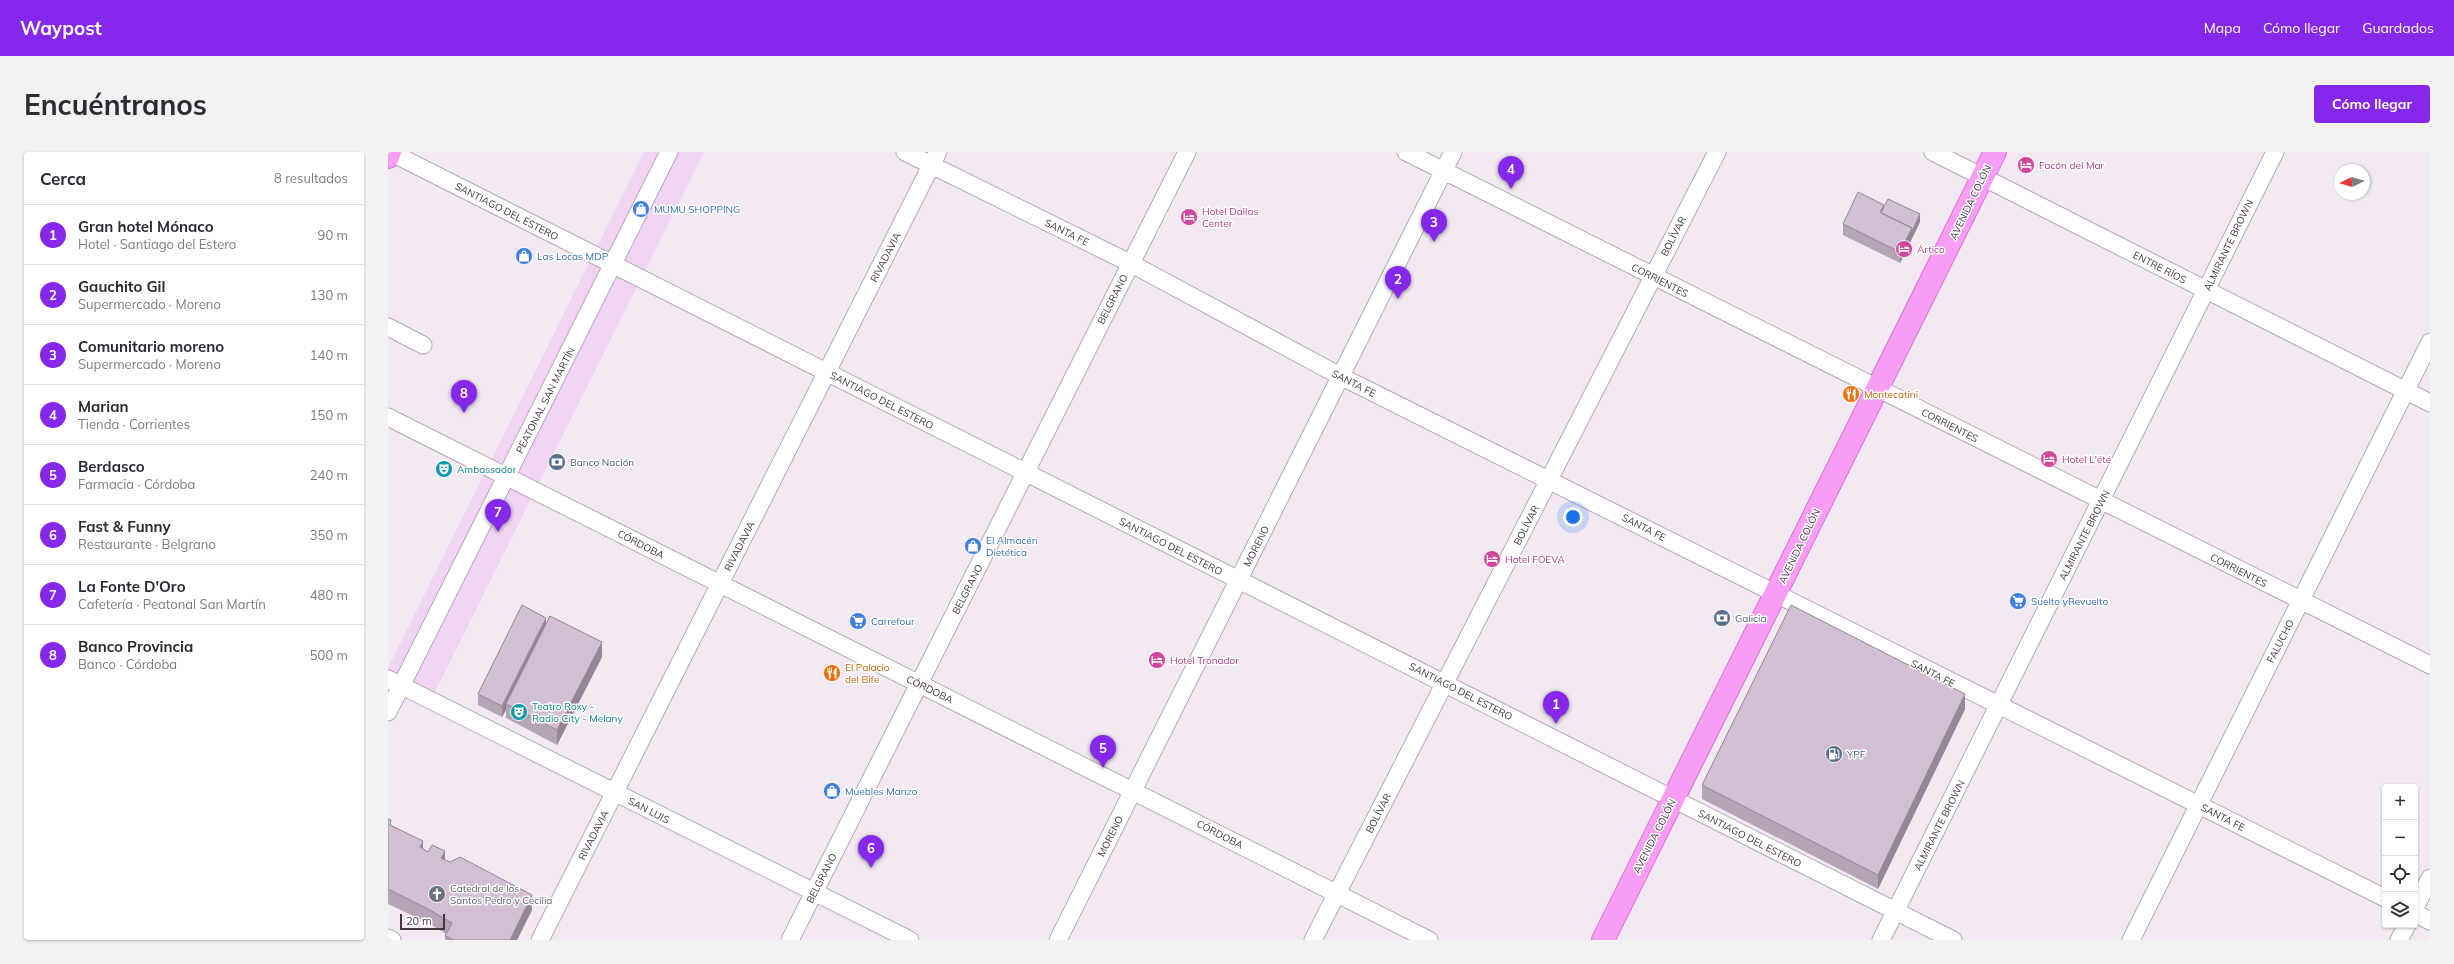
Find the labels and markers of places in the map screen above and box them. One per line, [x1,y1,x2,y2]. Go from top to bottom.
hotel icon: Facón del Mar [2016,155,2036,175]
pin: 4 [1498,156,1524,189]
place label: Facón del Mar [2039,159,2104,172]
shop icon: MUMU SHOPPING [631,199,651,219]
place label: MUMU SHOPPING [654,203,740,216]
place label: Hotel Dallas Center [1202,205,1258,230]
hotel icon: Hotel Dallas Center [1179,207,1199,227]
pin: 3 [1421,209,1447,242]
hotel icon: Ártico [1894,239,1914,259]
place label: Ártico [1917,243,1945,256]
shop icon: Las Locas MDP [514,246,534,266]
place label: Las Locas MDP [537,250,609,263]
pin: 2 [1385,266,1411,299]
pin: 8 [451,380,477,413]
restaurant icon: Montecatini [1841,384,1861,404]
place label: Montecatini [1864,388,1918,401]
hotel icon: Hotel L'été [2039,449,2059,469]
bank icon: Banco Nación [547,452,567,472]
place label: Hotel L'été [2062,453,2111,466]
place label: Banco Nación [570,456,634,469]
theatre icon: Ambassador [434,459,454,479]
place label: Ambassador [457,463,517,476]
pin: 7 [485,499,511,532]
place label: El Almacén Dietética [986,534,1038,559]
shop icon: El Almacén Dietética [963,536,983,556]
hotel icon: Hotel FOEVA [1482,549,1502,569]
place label: Hotel FOEVA [1505,553,1566,566]
supermarket icon: Suelto yRevuelto [2008,591,2028,611]
place label: Suelto yRevuelto [2031,595,2108,608]
bank icon: Galicia [1712,608,1732,628]
supermarket icon: Carrefour [848,611,868,631]
place label: Galicia [1735,612,1766,625]
place label: Carrefour [871,615,915,628]
hotel icon: Hotel Tronador [1147,650,1167,670]
place label: Hotel Tronador [1170,654,1239,667]
place label: El Palacio del Bife [845,661,890,686]
restaurant icon: El Palacio del Bife [822,663,842,683]
pin: 1 [1543,691,1569,724]
place label: Teatro Roxy - Radio City - Melany [532,700,623,725]
theatre icon: Teatro Roxy - Radio City - Melany [509,702,529,722]
pin: 5 [1090,735,1116,768]
fuel station icon: YPF [1824,744,1844,764]
place label: YPF [1846,748,1866,761]
shop icon: Muebles Manzo [822,781,842,801]
place label: Muebles Manzo [845,785,918,798]
pin: 6 [858,835,884,868]
place label: Catedral de los Santos Pedro y Cecilia [450,882,552,907]
church icon: Catedral de los Santos Pedro y Cecilia [427,884,447,904]

